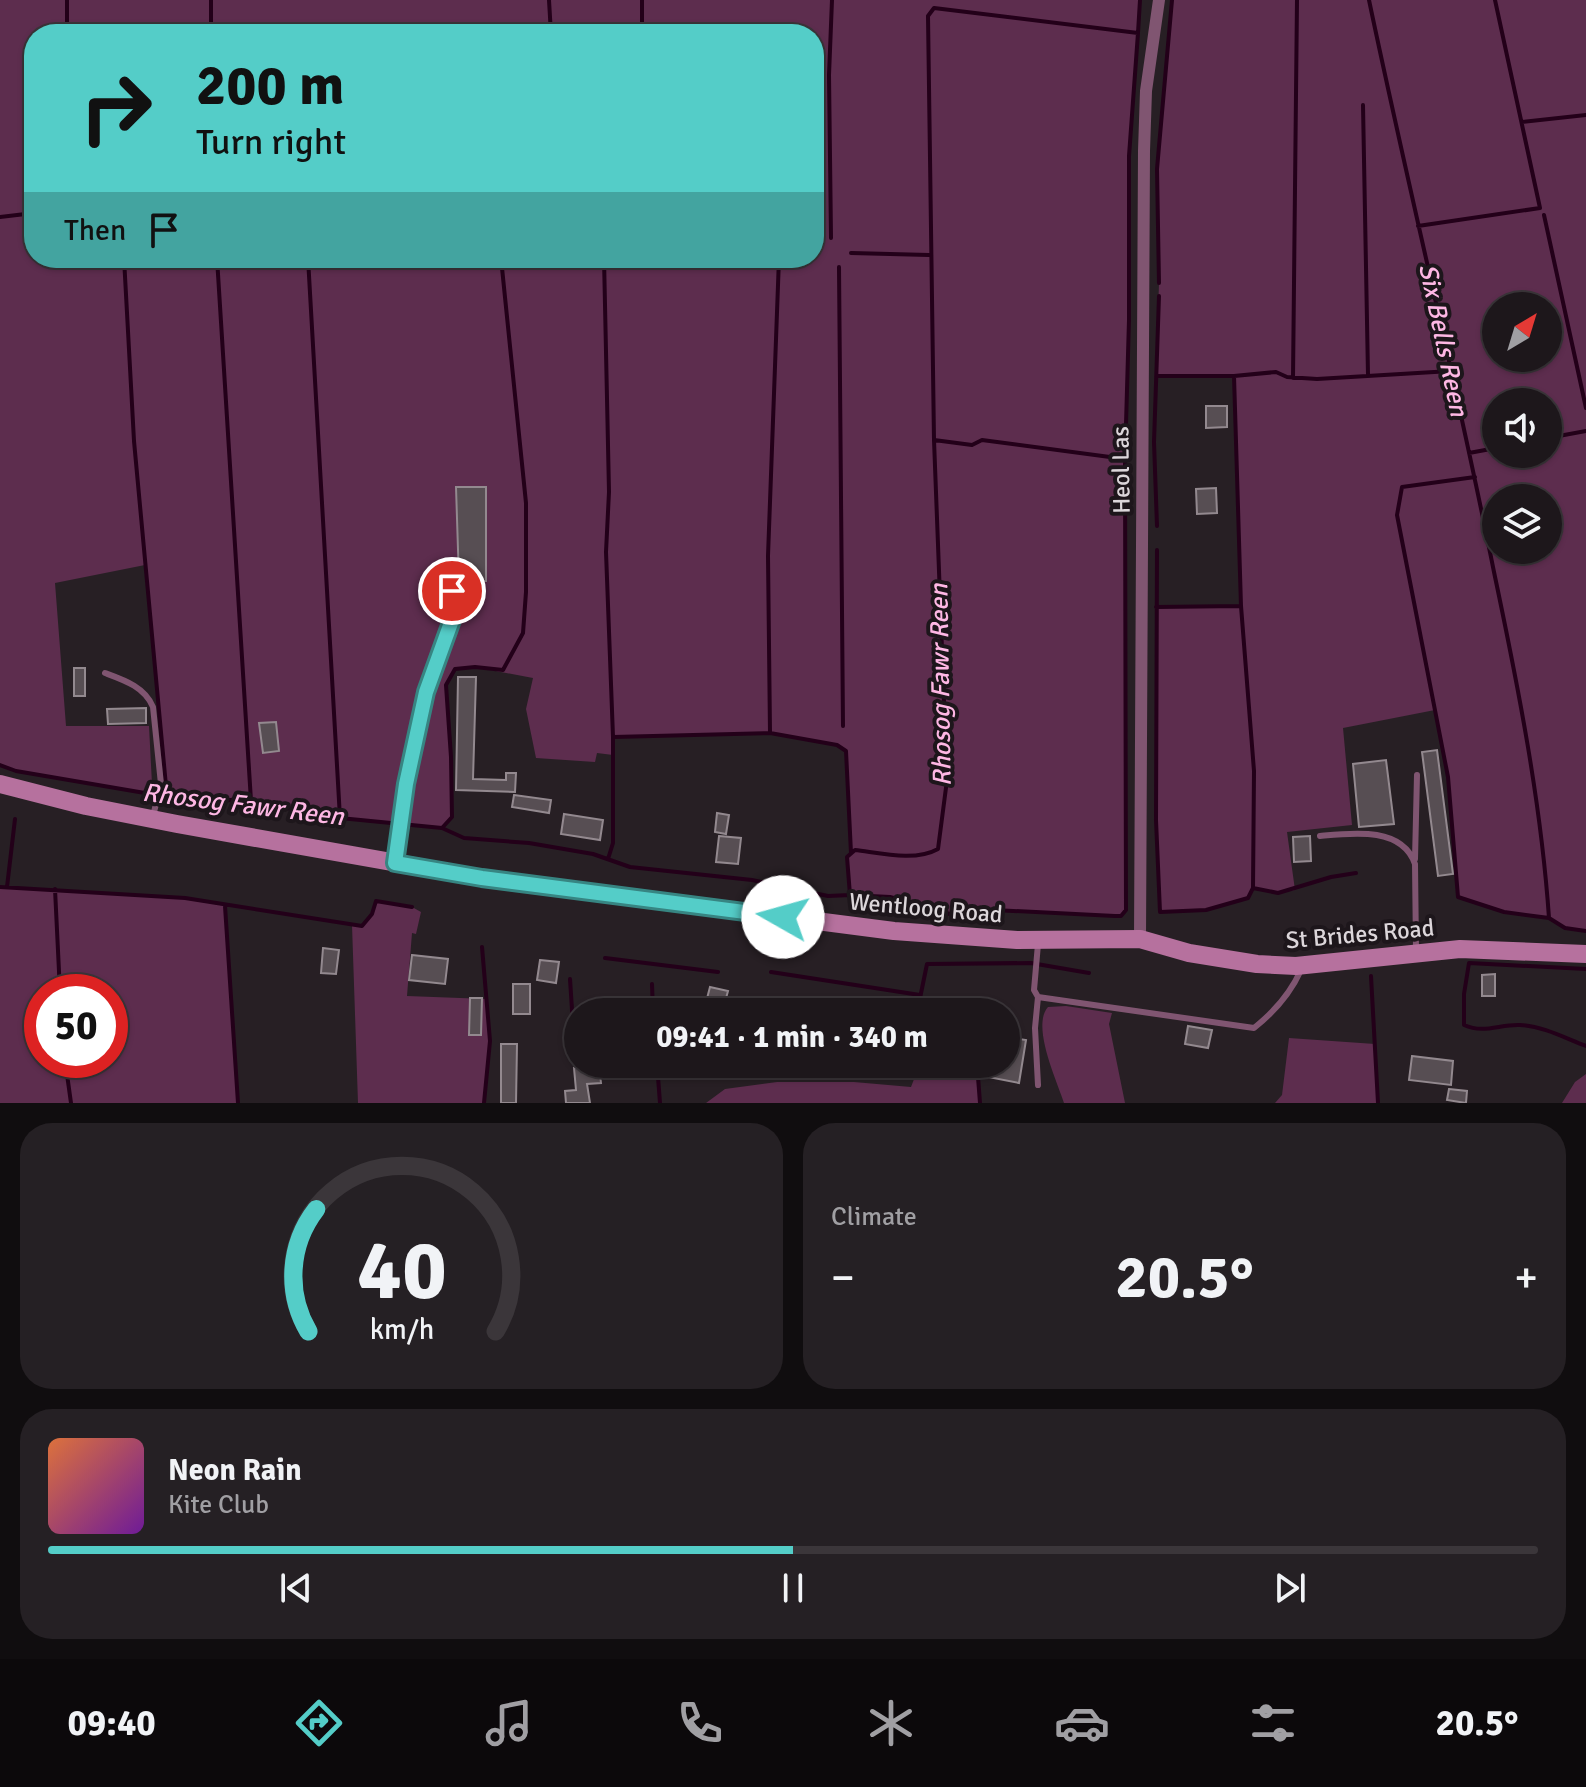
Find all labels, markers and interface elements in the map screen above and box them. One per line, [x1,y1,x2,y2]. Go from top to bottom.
text: 200 m [196,51,344,120]
icon: right [64,56,168,160]
text: Turn right [196,120,346,165]
icon: arrive [142,208,186,252]
text: Then [64,212,126,249]
water label: Six Bells Reen [1411,261,1475,420]
north arrow [1482,292,1562,372]
map controls [1482,292,1562,564]
button: sound [1482,388,1562,468]
street label: Heol Las [1105,426,1137,514]
button: layers [1482,484,1562,564]
pin [418,557,486,625]
icon: arrive [430,569,474,613]
water label: Rhosog Fawr Reen [923,583,959,787]
water label: Rhosog Fawr Reen [140,777,346,833]
position arrow [741,875,825,959]
street label: Wentloog Road [848,886,1004,930]
street label: St Brides Road [1285,913,1435,955]
speed limit sign: 50 [24,974,128,1078]
text: 09:41 · 1 min · 340 m [656,1019,928,1056]
text: Climate [831,1201,917,1233]
text: 40 [357,1220,446,1322]
text: 20.5° [1115,1241,1254,1315]
text: − [831,1251,855,1305]
text: + [1514,1251,1538,1305]
text: km/h [369,1312,434,1347]
text: Neon Rain [168,1452,302,1489]
text: Kite Club [168,1489,269,1521]
icon: previous [274,1566,318,1610]
icon: pause [771,1566,815,1610]
icon: next [1268,1566,1312,1610]
icon: directions [291,1695,347,1751]
icon: music [481,1695,537,1751]
icon: phone [672,1695,728,1751]
icon: climate [863,1695,919,1751]
icon: car [1054,1695,1110,1751]
icon: filters [1245,1695,1301,1751]
text: 09:40 [67,1701,156,1746]
text: 20.5° [1435,1701,1519,1746]

